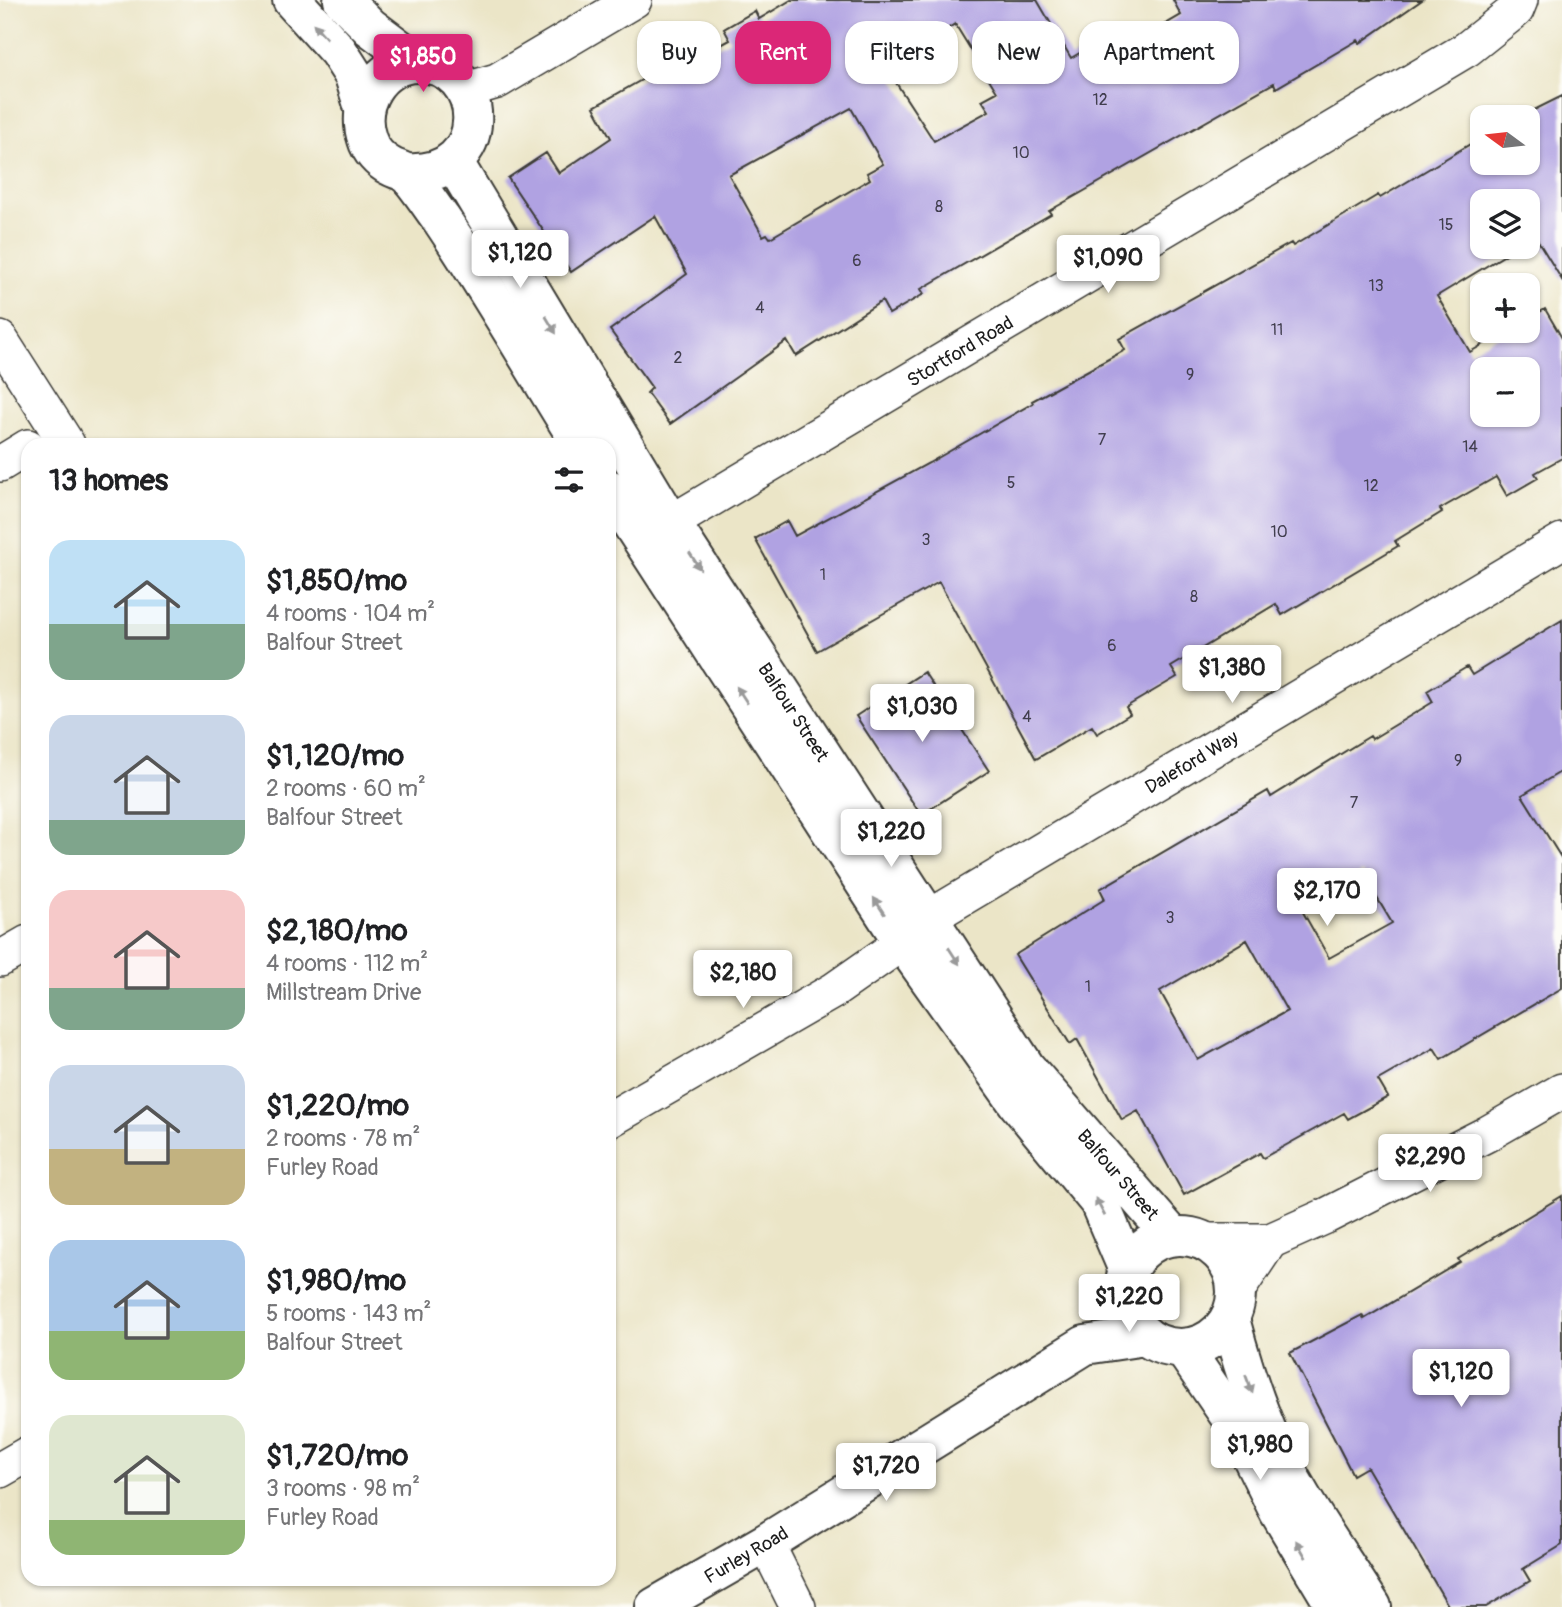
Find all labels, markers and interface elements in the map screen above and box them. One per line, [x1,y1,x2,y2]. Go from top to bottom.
chip: Buy [637,21,721,84]
chip: Rent [735,21,831,84]
chip: Filters [845,21,958,84]
chip: New [972,21,1065,84]
chip: Apartment [1079,21,1239,84]
one-way arrow [312,22,328,40]
pin: $1,850 [366,34,480,94]
text: $1,850 [389,42,457,71]
house number: 12 [1092,90,1108,110]
north arrow [1470,105,1540,175]
map controls [1470,105,1540,427]
house number: 10 [1012,143,1030,163]
button: layers [1470,189,1540,259]
house number: 8 [935,197,943,217]
house number: 15 [1439,215,1453,235]
pin: $1,120 [463,230,577,290]
pin: $1,090 [1051,236,1165,295]
text: $1,120 [488,238,552,267]
text: $1,090 [1073,243,1143,272]
house number: 6 [852,251,862,271]
button: + [1470,273,1540,343]
house number: 13 [1368,276,1384,296]
house number: 4 [755,298,765,318]
street label: Stortford Road [903,311,1018,393]
one-way arrow [545,315,557,334]
house number: 11 [1271,320,1283,340]
house number: 2 [674,348,683,368]
button: − [1470,357,1540,427]
house number: 9 [1186,365,1194,385]
house number: 7 [1098,430,1107,450]
house number: 14 [1462,437,1478,457]
icon: filters [550,461,588,499]
text: 13 homes [49,462,168,499]
house number: 5 [1007,473,1015,493]
house number: 12 [1363,476,1379,496]
house number: 10 [1270,522,1288,542]
house number: 3 [922,530,931,550]
one-way arrow [688,551,701,570]
text: $1,850/mo [266,562,407,599]
house number: 1 [820,565,826,585]
icon: home [105,568,189,652]
house number: 8 [1190,587,1198,607]
text: 4 rooms · 104 m² [266,599,435,628]
text: Balfour Street [266,628,403,657]
house number: 6 [1107,636,1117,656]
pin: $1,380 [1175,646,1289,705]
text: $1,380 [1198,653,1266,682]
street label: Balfour Street [752,659,834,767]
pin: $1,030 [865,684,979,744]
one-way arrow [735,685,748,704]
text: $1,030 [886,692,958,721]
house number: 4 [1022,707,1032,727]
street label: Daleford Way [1141,725,1243,799]
text: $1,120/mo [266,737,404,774]
icon: home [105,743,189,827]
house number: 9 [1454,751,1462,771]
text: 2 rooms · 60 m² [266,774,426,803]
house number: 7 [1350,793,1359,813]
text: Balfour Street [266,803,403,832]
pin: $1,220 [834,810,948,869]
text: $1,220 [857,817,925,846]
pin: $2,170 [1270,869,1384,928]
text: $2,170 [1293,876,1361,905]
one-way arrow [873,896,886,916]
house number: 3 [1166,908,1175,928]
text: $2,180/mo [266,912,408,949]
icon: home [105,918,189,1002]
one-way arrow [948,946,961,965]
text: 4 rooms · 112 m² [266,949,428,978]
pin: $2,180 [686,950,800,1010]
text: $2,180 [709,958,777,987]
house number: 1 [1085,977,1091,997]
text: Millstream Drive [266,978,421,1007]
text: $1,220/mo [266,1087,409,1124]
icon: home [105,1093,189,1177]
text: 2 rooms · 78 m² [266,1124,420,1153]
street label: Balfour Street [1072,1125,1164,1226]
pin: $2,290 [1373,1134,1487,1194]
text: $2,290 [1394,1142,1466,1171]
text: Furley Road [266,1153,379,1182]
one-way arrow [1095,1197,1107,1217]
text: $1,980/mo [266,1262,406,1299]
icon: home [105,1268,189,1352]
pin: $1,220 [1072,1274,1186,1334]
text: $1,220 [1095,1282,1163,1311]
text: 5 rooms · 143 m² [266,1299,431,1328]
text: Balfour Street [266,1328,403,1357]
pin: $1,120 [1404,1350,1518,1409]
text: $1,120 [1429,1357,1493,1386]
one-way arrow [1244,1374,1255,1395]
pin: $1,980 [1203,1422,1317,1482]
text: $1,980 [1227,1430,1293,1459]
text: $1,720/mo [266,1437,408,1474]
icon: home [105,1443,189,1527]
pin: $1,720 [829,1444,943,1503]
text: $1,720 [852,1451,920,1480]
text: 3 rooms · 98 m² [266,1474,420,1503]
text: Furley Road [266,1503,379,1532]
street label: Furley Road [700,1521,793,1589]
one-way arrow [1294,1539,1307,1558]

